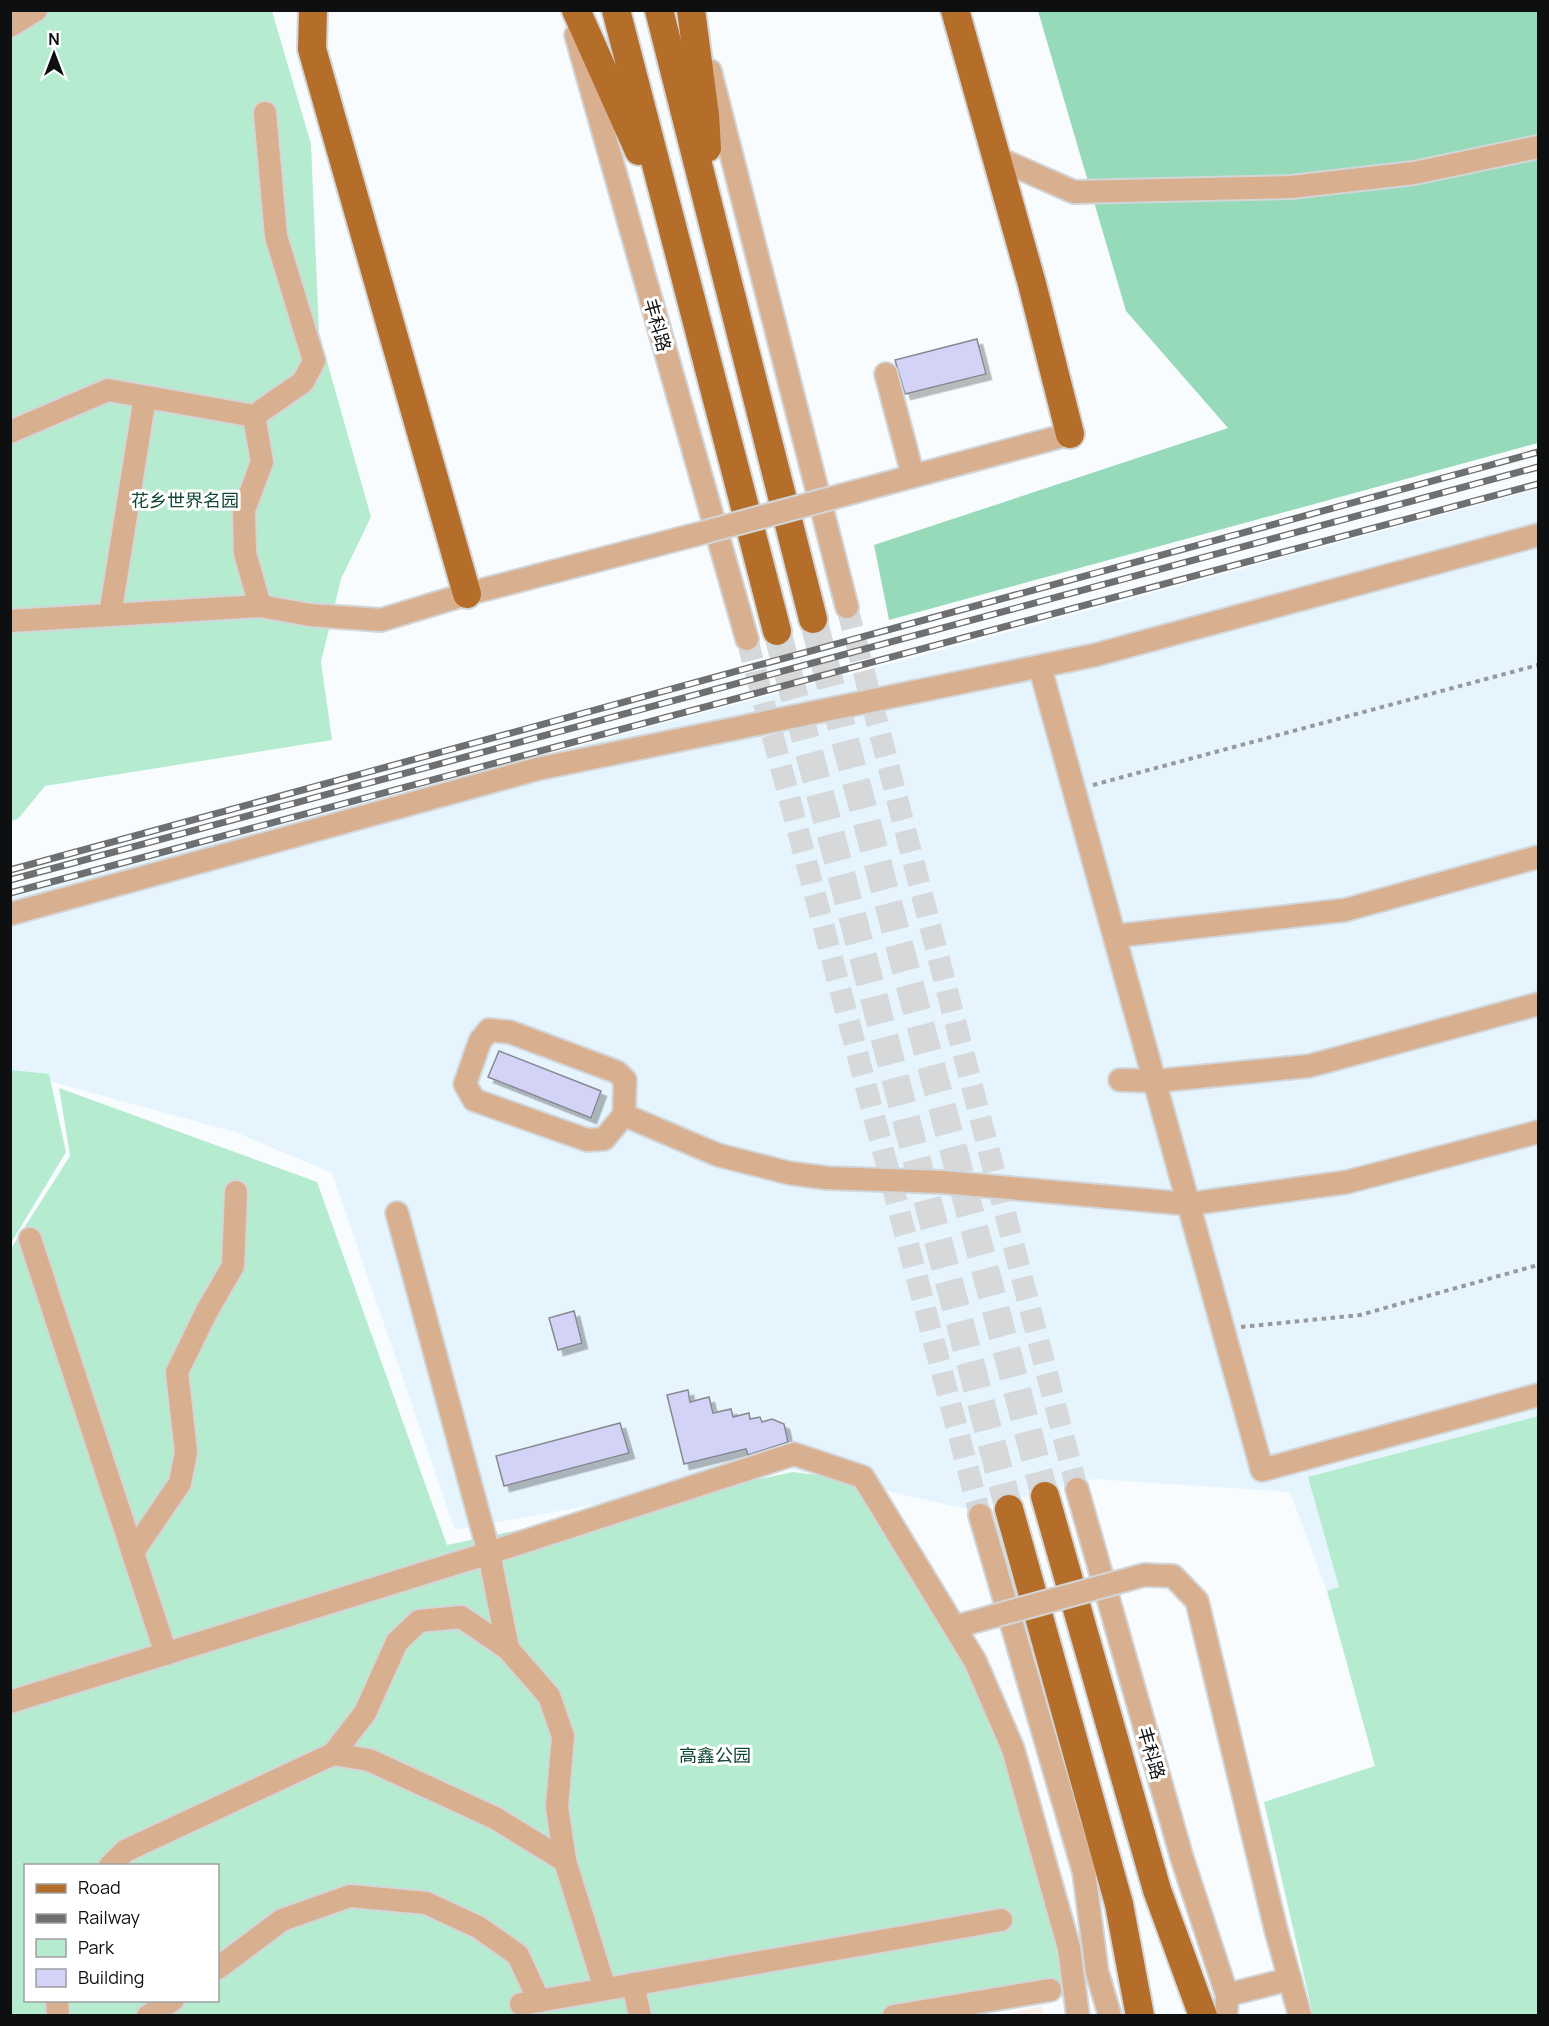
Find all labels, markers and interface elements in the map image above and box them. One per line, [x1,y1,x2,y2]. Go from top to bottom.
north arrow [24,24,84,84]
text: N [48,28,60,50]
street label: 丰科路 [639,296,677,354]
park label: 花乡世界名园 [131,488,239,512]
street label: 丰科路 [1133,1724,1171,1782]
park label: 高鑫公园 [679,1743,751,1767]
legend [24,1864,219,2002]
text: Road [78,1875,121,1899]
text: Railway [78,1905,140,1929]
text: Park [78,1935,115,1959]
text: Building [78,1965,144,1989]

